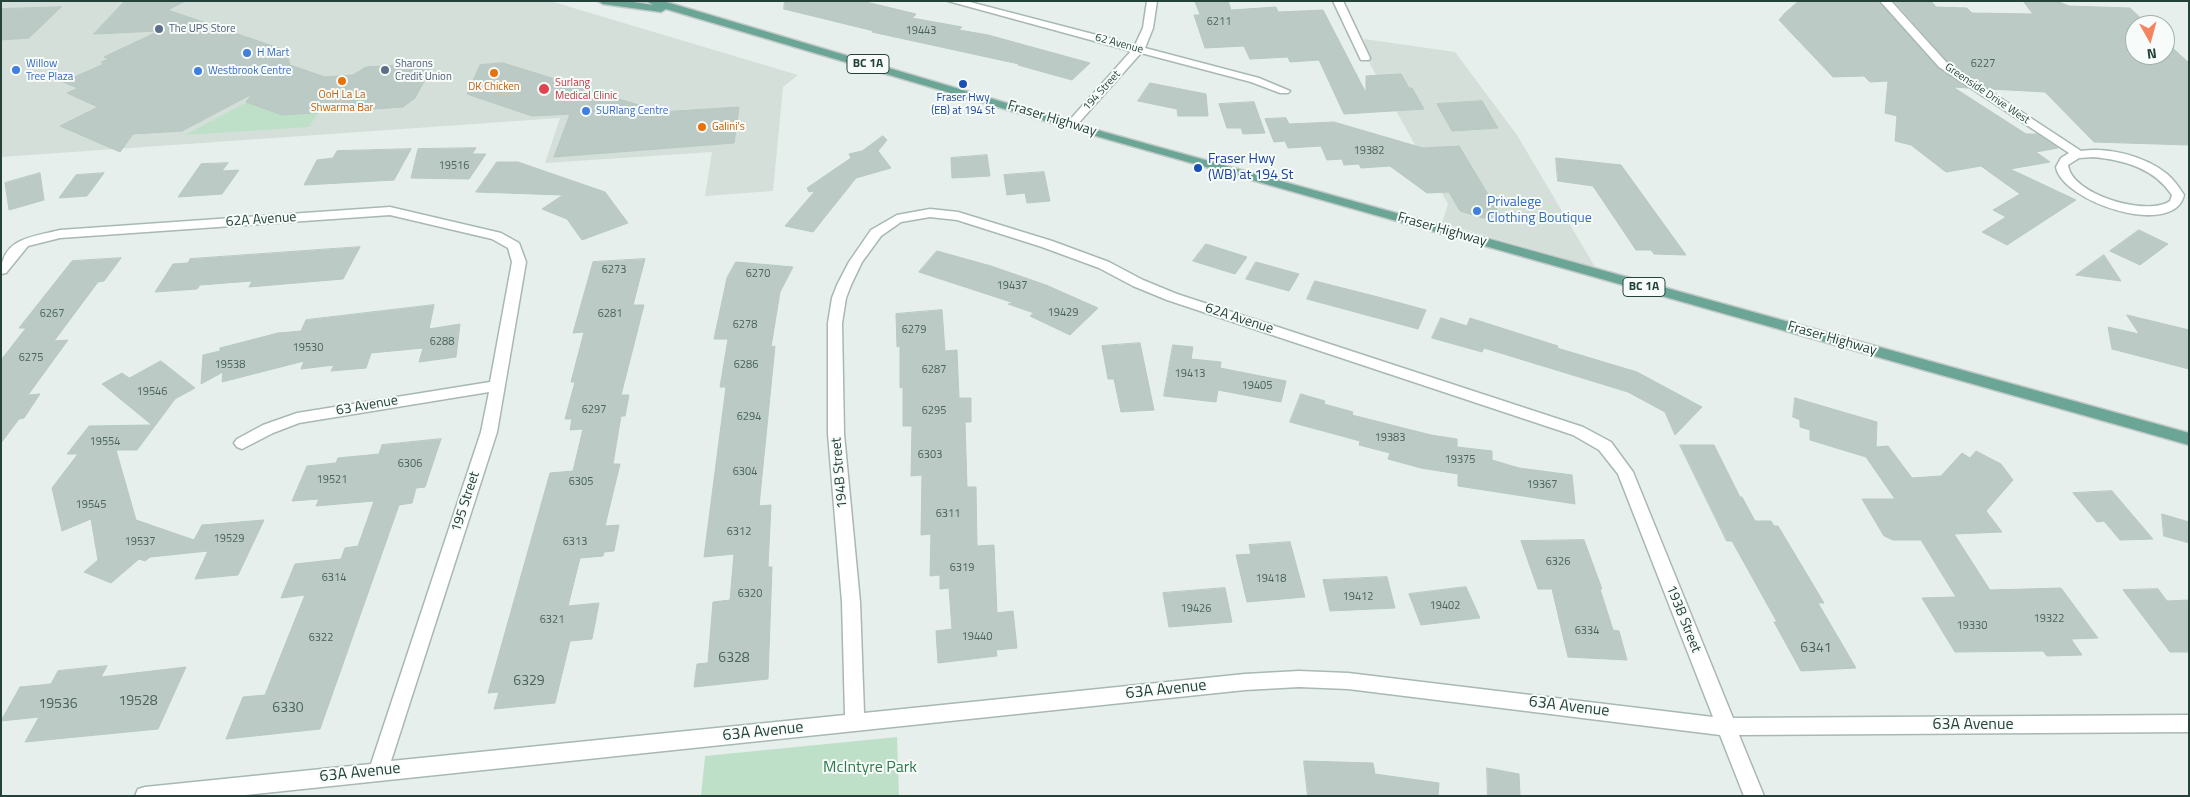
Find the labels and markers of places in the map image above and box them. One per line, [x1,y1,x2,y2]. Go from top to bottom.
place label: The UPS Store [169,22,235,36]
marker: The UPS Store [153,23,165,35]
place label: H Mart [257,46,289,60]
marker: H Mart [241,47,253,59]
place label: Willow Tree Plaza [26,57,73,83]
place label: Sharons Credit Union [395,57,452,83]
marker: Willow Tree Plaza [10,64,22,76]
place label: Westbrook Centre [208,64,291,78]
marker: Sharons Credit Union [379,64,391,76]
marker: Westbrook Centre [192,65,204,77]
marker: DK Chicken [488,67,500,79]
marker: OoH La La Shwarma Bar [336,75,348,87]
place label: Surlang Medical Clinic [555,76,617,102]
marker: Fraser Hwy (EB) at 194 St [957,78,969,90]
place label: DK Chicken [468,80,520,94]
marker: Surlang Medical Clinic [537,82,551,96]
place label: OoH La La Shwarma Bar [311,88,373,114]
place label: Fraser Hwy (EB) at 194 St [931,91,995,117]
place label: SURlang Centre [596,104,668,118]
marker: SURlang Centre [580,105,592,117]
place label: Galini's [712,120,745,134]
marker: Galini's [696,121,708,133]
place label: Fraser Hwy (WB) at 194 St [1208,152,1293,184]
marker: Fraser Hwy (WB) at 194 St [1192,162,1204,174]
place label: Privalege Clothing Boutique [1487,195,1592,228]
marker: Privalege Clothing Boutique [1471,205,1483,217]

